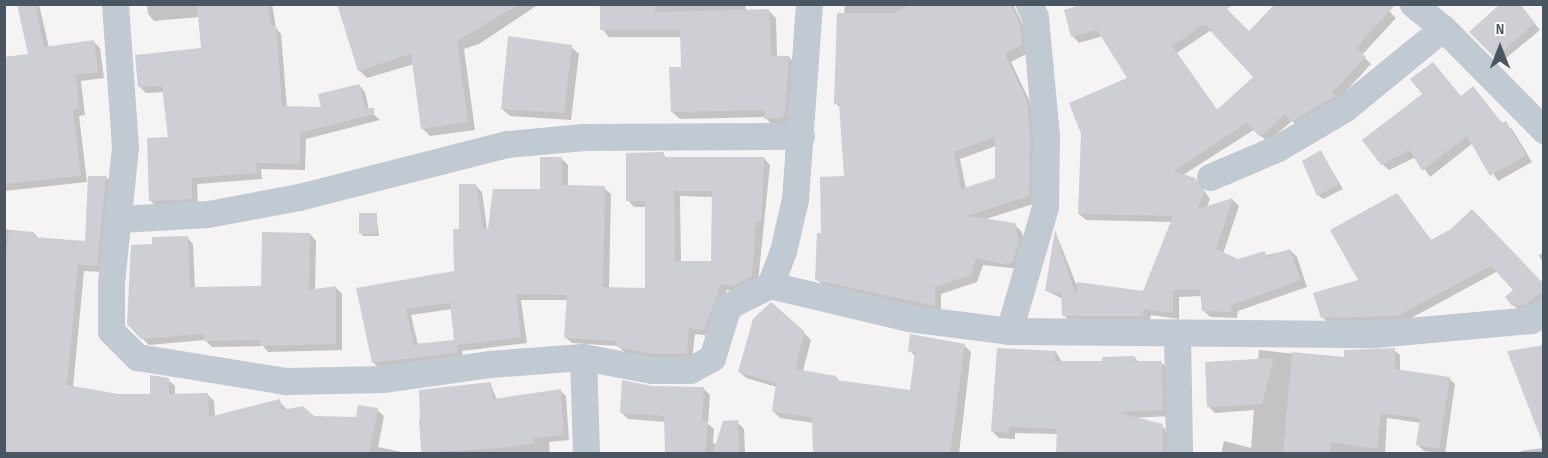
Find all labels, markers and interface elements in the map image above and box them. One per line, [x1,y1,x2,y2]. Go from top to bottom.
north arrow [1470,18,1530,78]
text: N [1496,20,1504,39]

